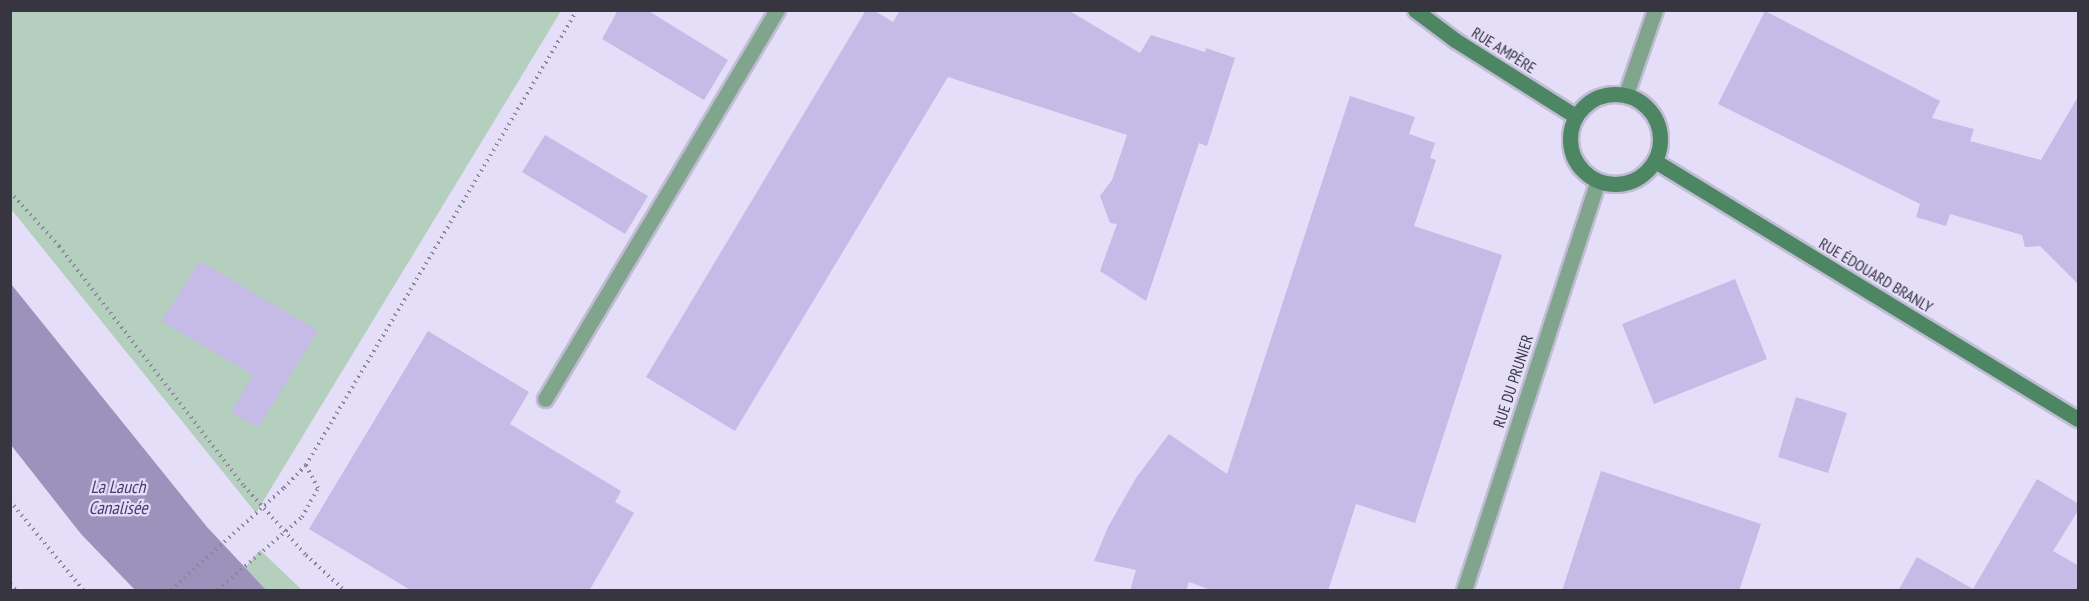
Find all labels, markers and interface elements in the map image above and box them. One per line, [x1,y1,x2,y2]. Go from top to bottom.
street label: RUE AMPÈRE [1468,23,1540,77]
street label: RUE ÉDOUARD BRANLY [1816,233,1936,317]
street label: RUE DU PRUNIER [1489,332,1537,430]
water label: La Lauch Canalisée [88,477,148,520]

